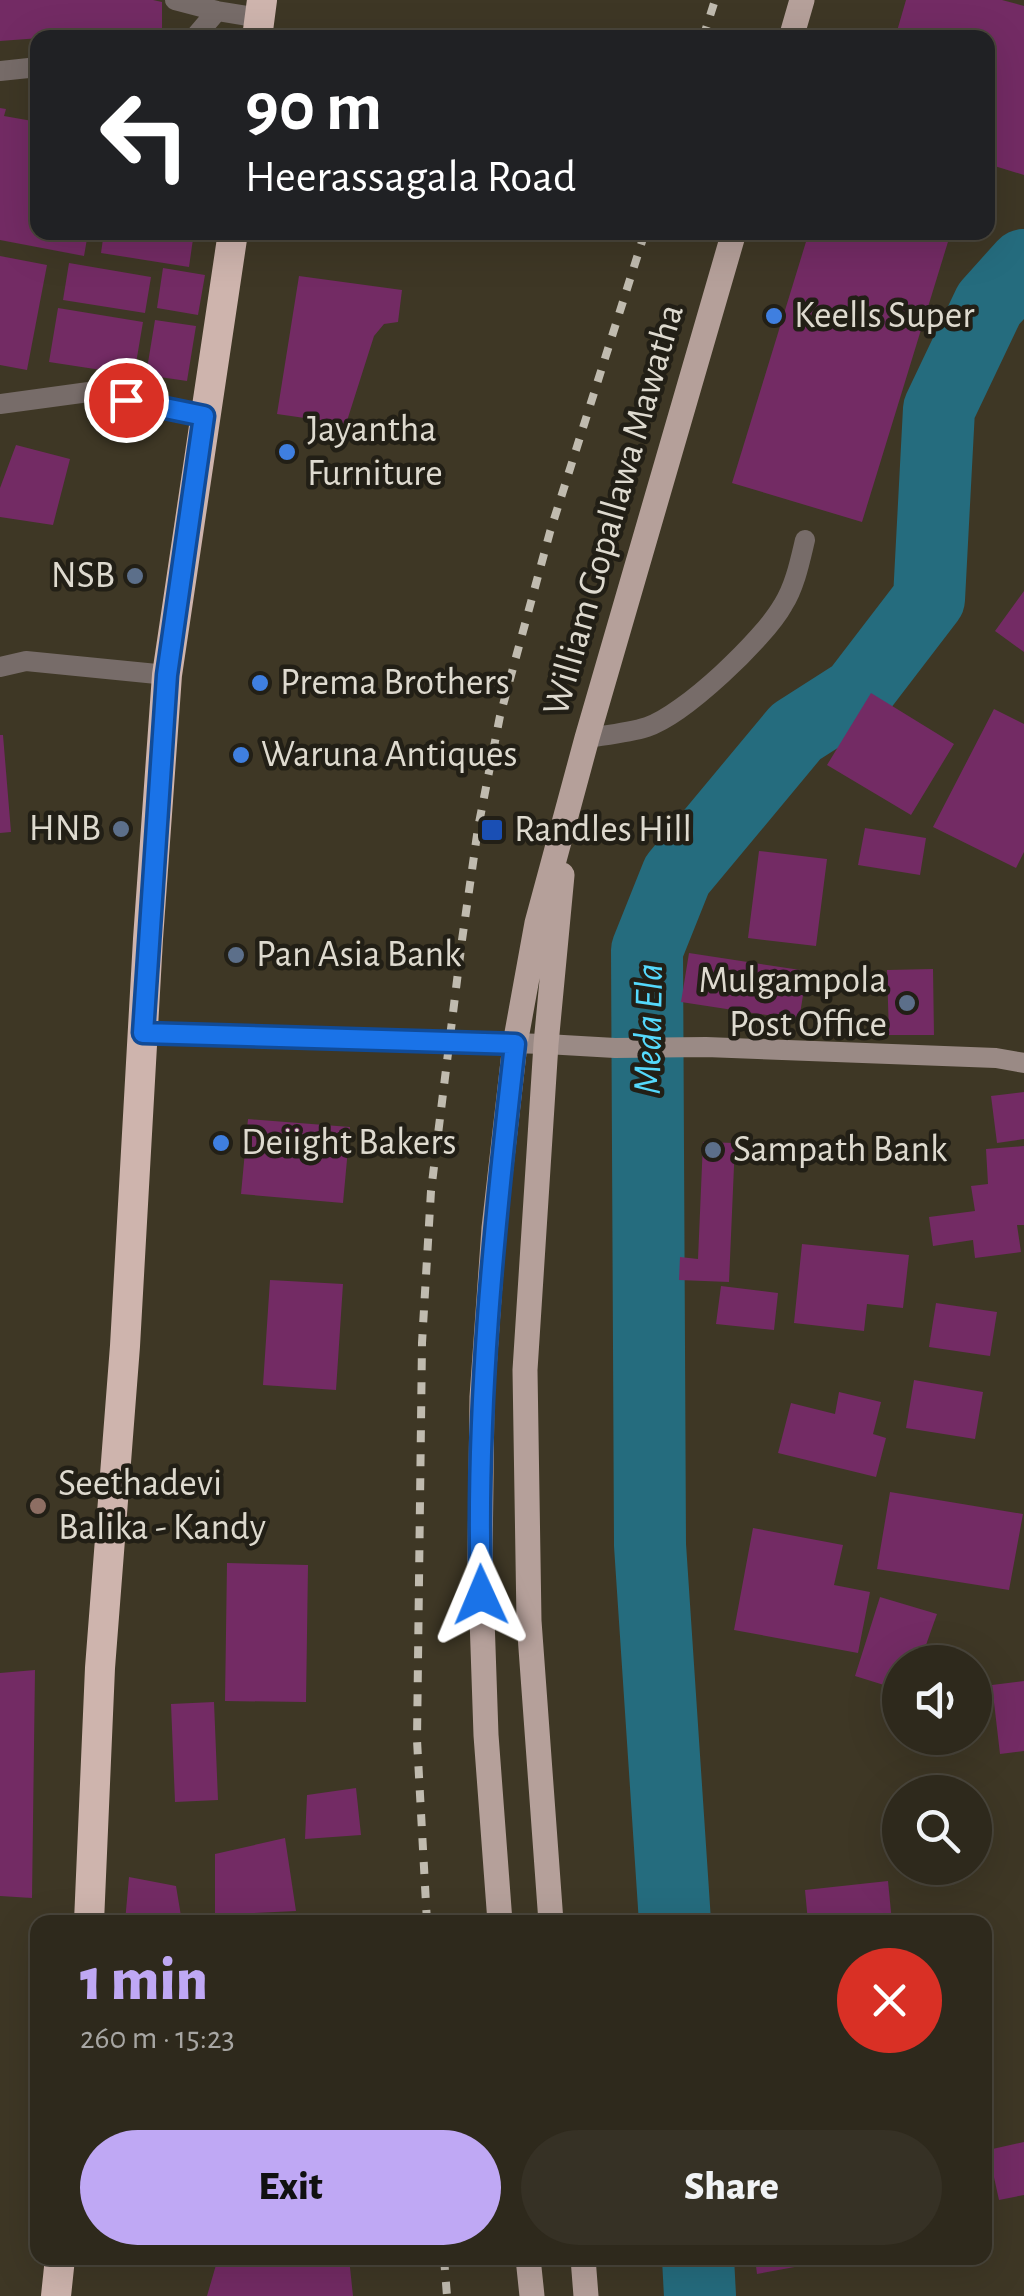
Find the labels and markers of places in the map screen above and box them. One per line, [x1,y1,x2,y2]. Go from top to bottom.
place label: Keells Super [794,297,975,335]
marker: Keells Super [763,305,785,327]
pin [84,358,169,443]
place label: Jayantha Furniture [307,411,443,493]
marker: Jayantha Furniture [276,441,298,463]
place label: NSB [51,557,115,595]
marker: NSB [124,565,146,587]
place label: Prema Brothers [280,664,510,702]
marker: Prema Brothers [249,672,271,694]
place label: Waruna Antiques [261,736,518,774]
marker: Waruna Antiques [230,744,252,766]
place label: HNB [29,810,101,848]
place label: Randles Hill [514,811,692,849]
marker: Randles Hill [479,817,505,843]
marker: HNB [110,818,132,840]
place label: Pan Asia Bank [256,936,462,974]
marker: Pan Asia Bank [225,944,247,966]
place label: Mulgampola Post Office [698,962,887,1044]
marker: Mulgampola Post Office [896,992,918,1014]
place label: Deiight Bakers [241,1124,457,1162]
place label: Sampath Bank [733,1131,948,1169]
marker: Deiight Bakers [210,1132,232,1154]
marker: Sampath Bank [702,1139,724,1161]
place label: Seethadevi Balika - Kandy [58,1465,266,1547]
marker: Seethadevi Balika - Kandy [27,1495,49,1517]

